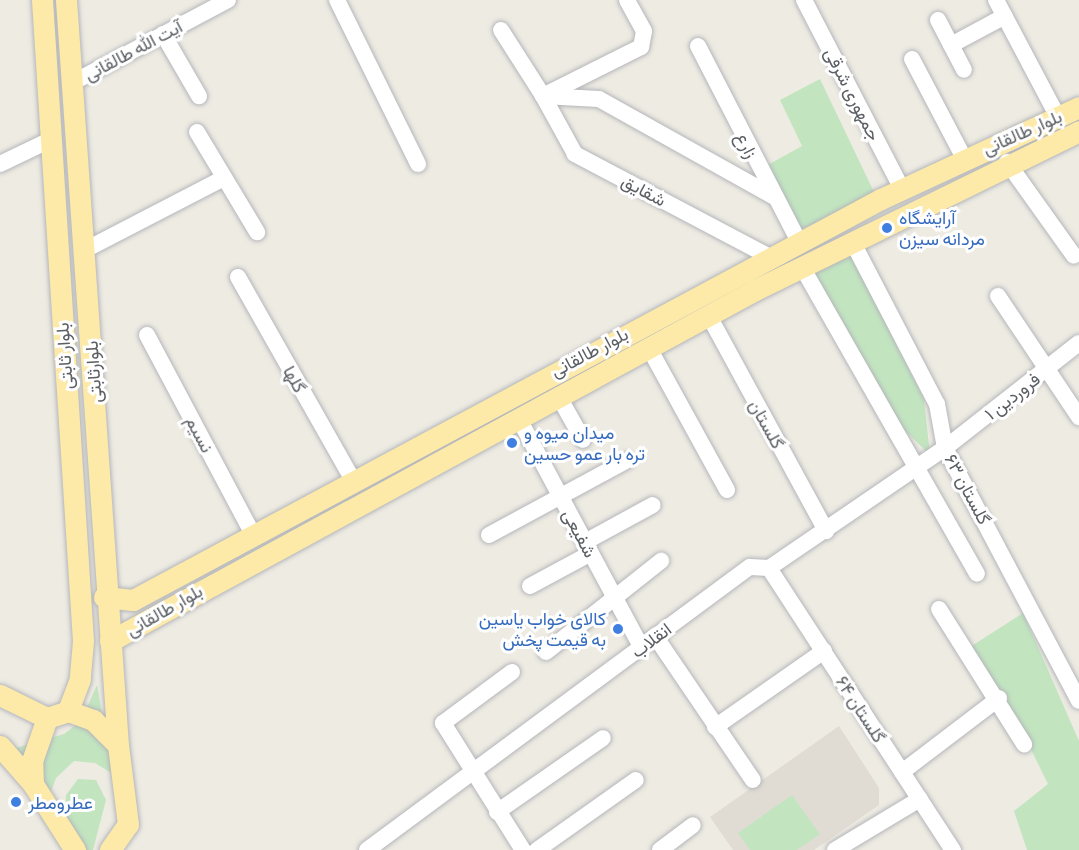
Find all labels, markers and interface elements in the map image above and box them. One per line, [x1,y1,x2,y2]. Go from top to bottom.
street label: آیت الله طالقانی [80,15,186,85]
street label: جمهوری شرقی [820,44,886,144]
street label: بلوار طالقانی [979,105,1065,159]
street label: زارع [731,128,763,162]
street label: شقایق [618,169,670,211]
place label: آرایشگاه مردانه سیزن [899,207,985,250]
marker: آرایشگاه مردانه سیزن [880,221,894,235]
street label: بلوار ثابتی [51,322,77,390]
street label: بلوار طالقانی [546,323,632,381]
street label: بلوارثابتی [80,340,106,404]
street label: گلها [279,362,311,396]
street label: فروردین ۱ [980,368,1044,424]
street label: گلستان [745,396,789,452]
street label: نسیم [181,412,219,456]
place label: میدان میوه و تره بار عمو حسین [524,422,645,464]
marker: میدان میوه و تره بار عمو حسین [505,436,519,450]
street label: گلستان ۶۳ [940,450,996,528]
street label: شفیعی [558,505,602,561]
street label: بلوار طالقانی [122,579,206,641]
place label: کالای خواب یاسین به قیمت پخش [479,608,606,650]
street label: انقلاب [627,618,675,662]
marker: کالای خواب یاسین به قیمت پخش [611,622,625,636]
street label: گلستان ۶۴ [831,672,891,746]
place label: عطرومطر [28,791,93,813]
marker: عطرومطر [9,795,23,809]

